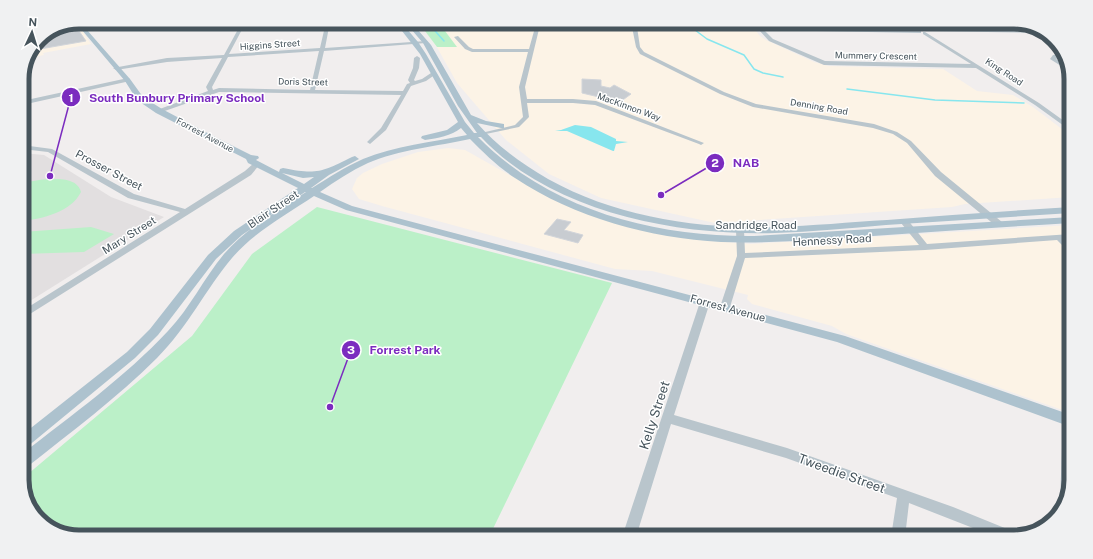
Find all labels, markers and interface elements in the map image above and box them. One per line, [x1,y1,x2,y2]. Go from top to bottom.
north arrow [12,12,52,52]
text: N [28,16,37,28]
street label: Higgins Street [239,37,301,52]
street label: Mummery Crescent [835,49,918,62]
street label: King Road [983,55,1025,88]
street label: Doris Street [278,76,329,87]
callout: South Bunbury Primary School [61,85,273,109]
street label: MacKinnon Way [596,90,663,123]
text: 1 [68,91,74,105]
text: South Bunbury Primary School [89,91,265,105]
street label: Denning Road [789,96,849,117]
street label: Forrest Avenue [175,115,236,154]
street label: Prosser Street [74,147,144,193]
callout: NAB [705,151,767,175]
text: 2 [711,156,719,170]
text: NAB [733,156,759,170]
street label: Blair Street [245,188,301,230]
street label: Mary Street [100,214,158,256]
street label: Sandridge Road [715,219,797,231]
street label: Hennessy Road [792,232,872,248]
street label: Forrest Avenue [689,292,767,324]
callout: Forrest Park [341,338,449,362]
text: 3 [347,343,355,357]
text: Forrest Park [369,343,441,357]
street label: Kelly Street [636,379,673,451]
street label: Tweedie Street [796,451,887,496]

